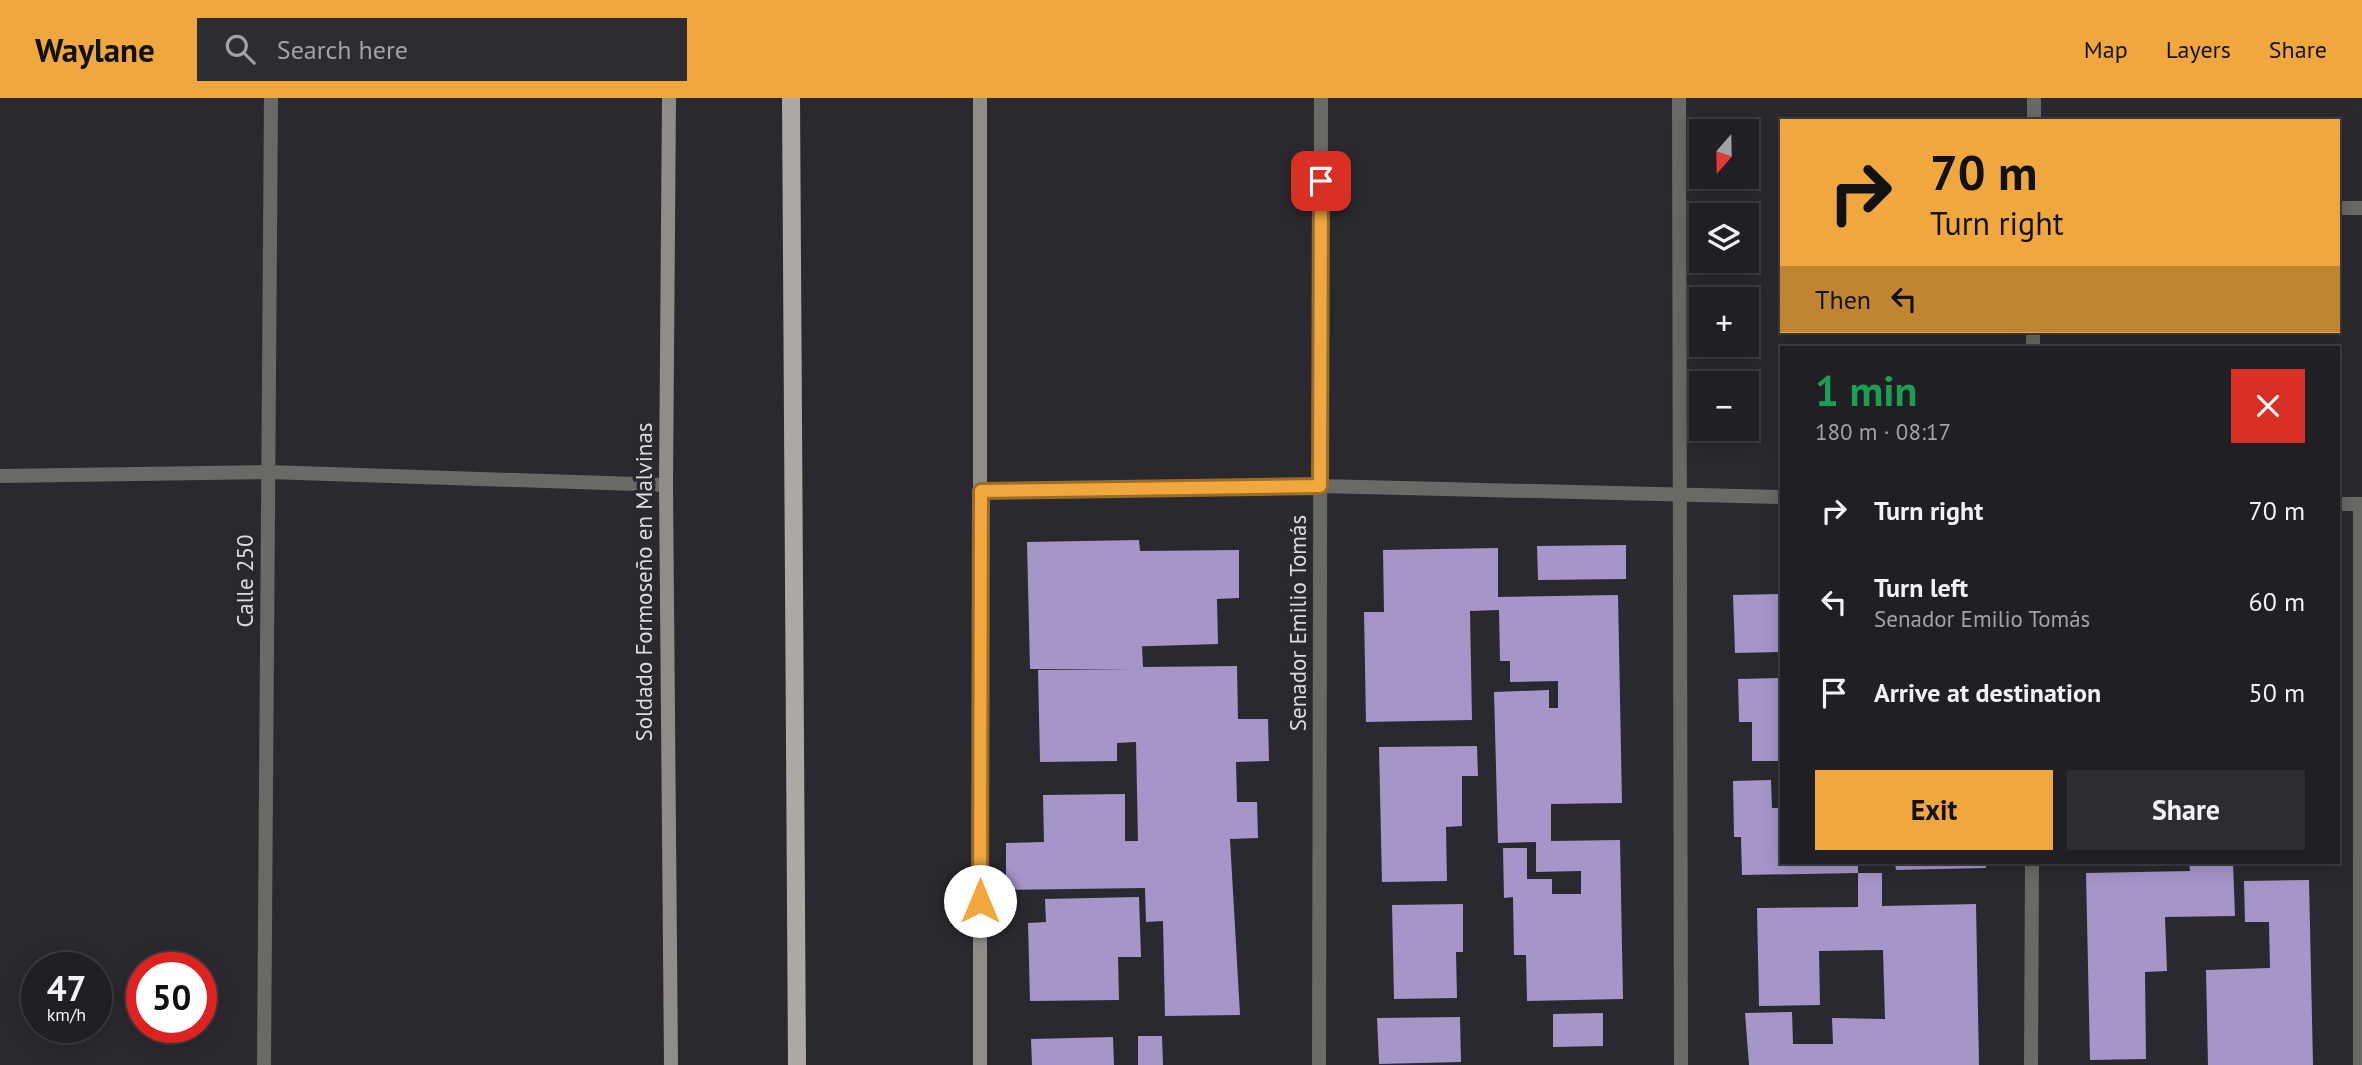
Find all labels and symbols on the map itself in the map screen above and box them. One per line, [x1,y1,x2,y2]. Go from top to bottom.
north arrow [1689,119,1759,189]
pin [1291,151,1351,211]
street label: Soldado Formoseño en Malvinas [629,423,658,742]
street label: Senador Emilio Tomás [1283,515,1312,731]
street label: Calle 250 [230,534,259,628]
position arrow [943,864,1017,938]
speed limit sign: 50 [126,952,217,1043]

